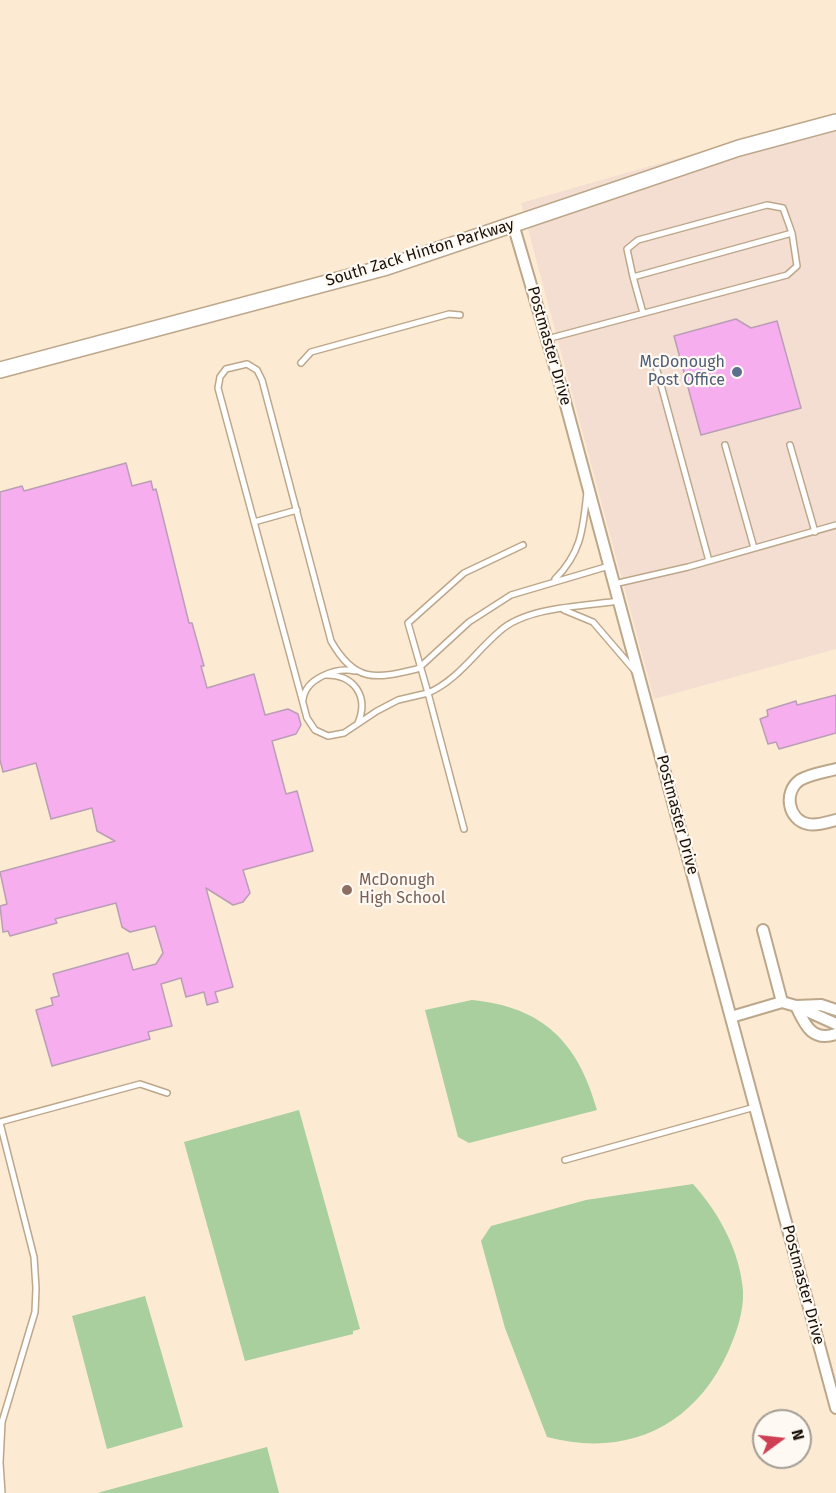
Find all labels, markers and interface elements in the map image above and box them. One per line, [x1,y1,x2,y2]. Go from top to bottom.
street label: South Zack Hinton Parkway [323,215,517,291]
street label: Postmaster Drive [523,284,575,408]
place label: McDonough Post Office [640,353,725,391]
marker: McDonough Post Office [730,365,744,379]
street label: Postmaster Drive [652,753,702,877]
place label: McDonugh High School [359,871,445,909]
marker: McDonugh High School [340,883,354,897]
street label: Postmaster Drive [778,1223,828,1347]
north arrow [752,1409,812,1469]
text: N [787,1427,808,1442]

